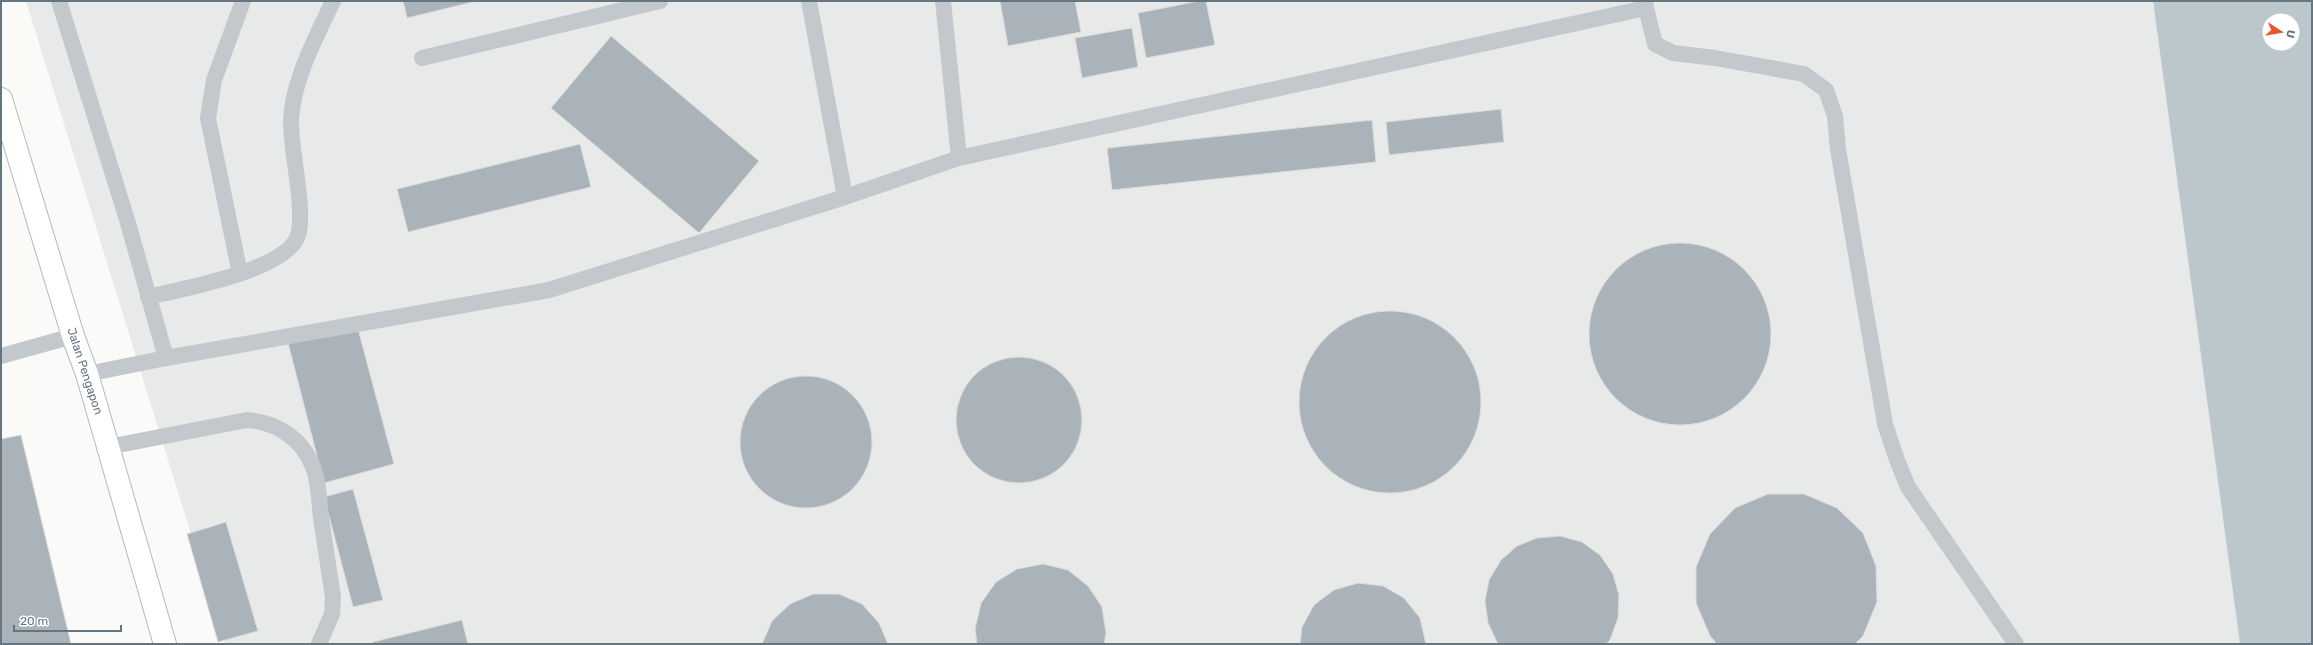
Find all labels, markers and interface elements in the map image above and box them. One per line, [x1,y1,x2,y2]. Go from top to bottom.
north arrow [2261,12,2301,52]
text: U [2283,29,2297,39]
street label: Jalan Pengapon [64,326,106,416]
scale bar [14,607,121,633]
text: 20 m [20,614,48,628]

